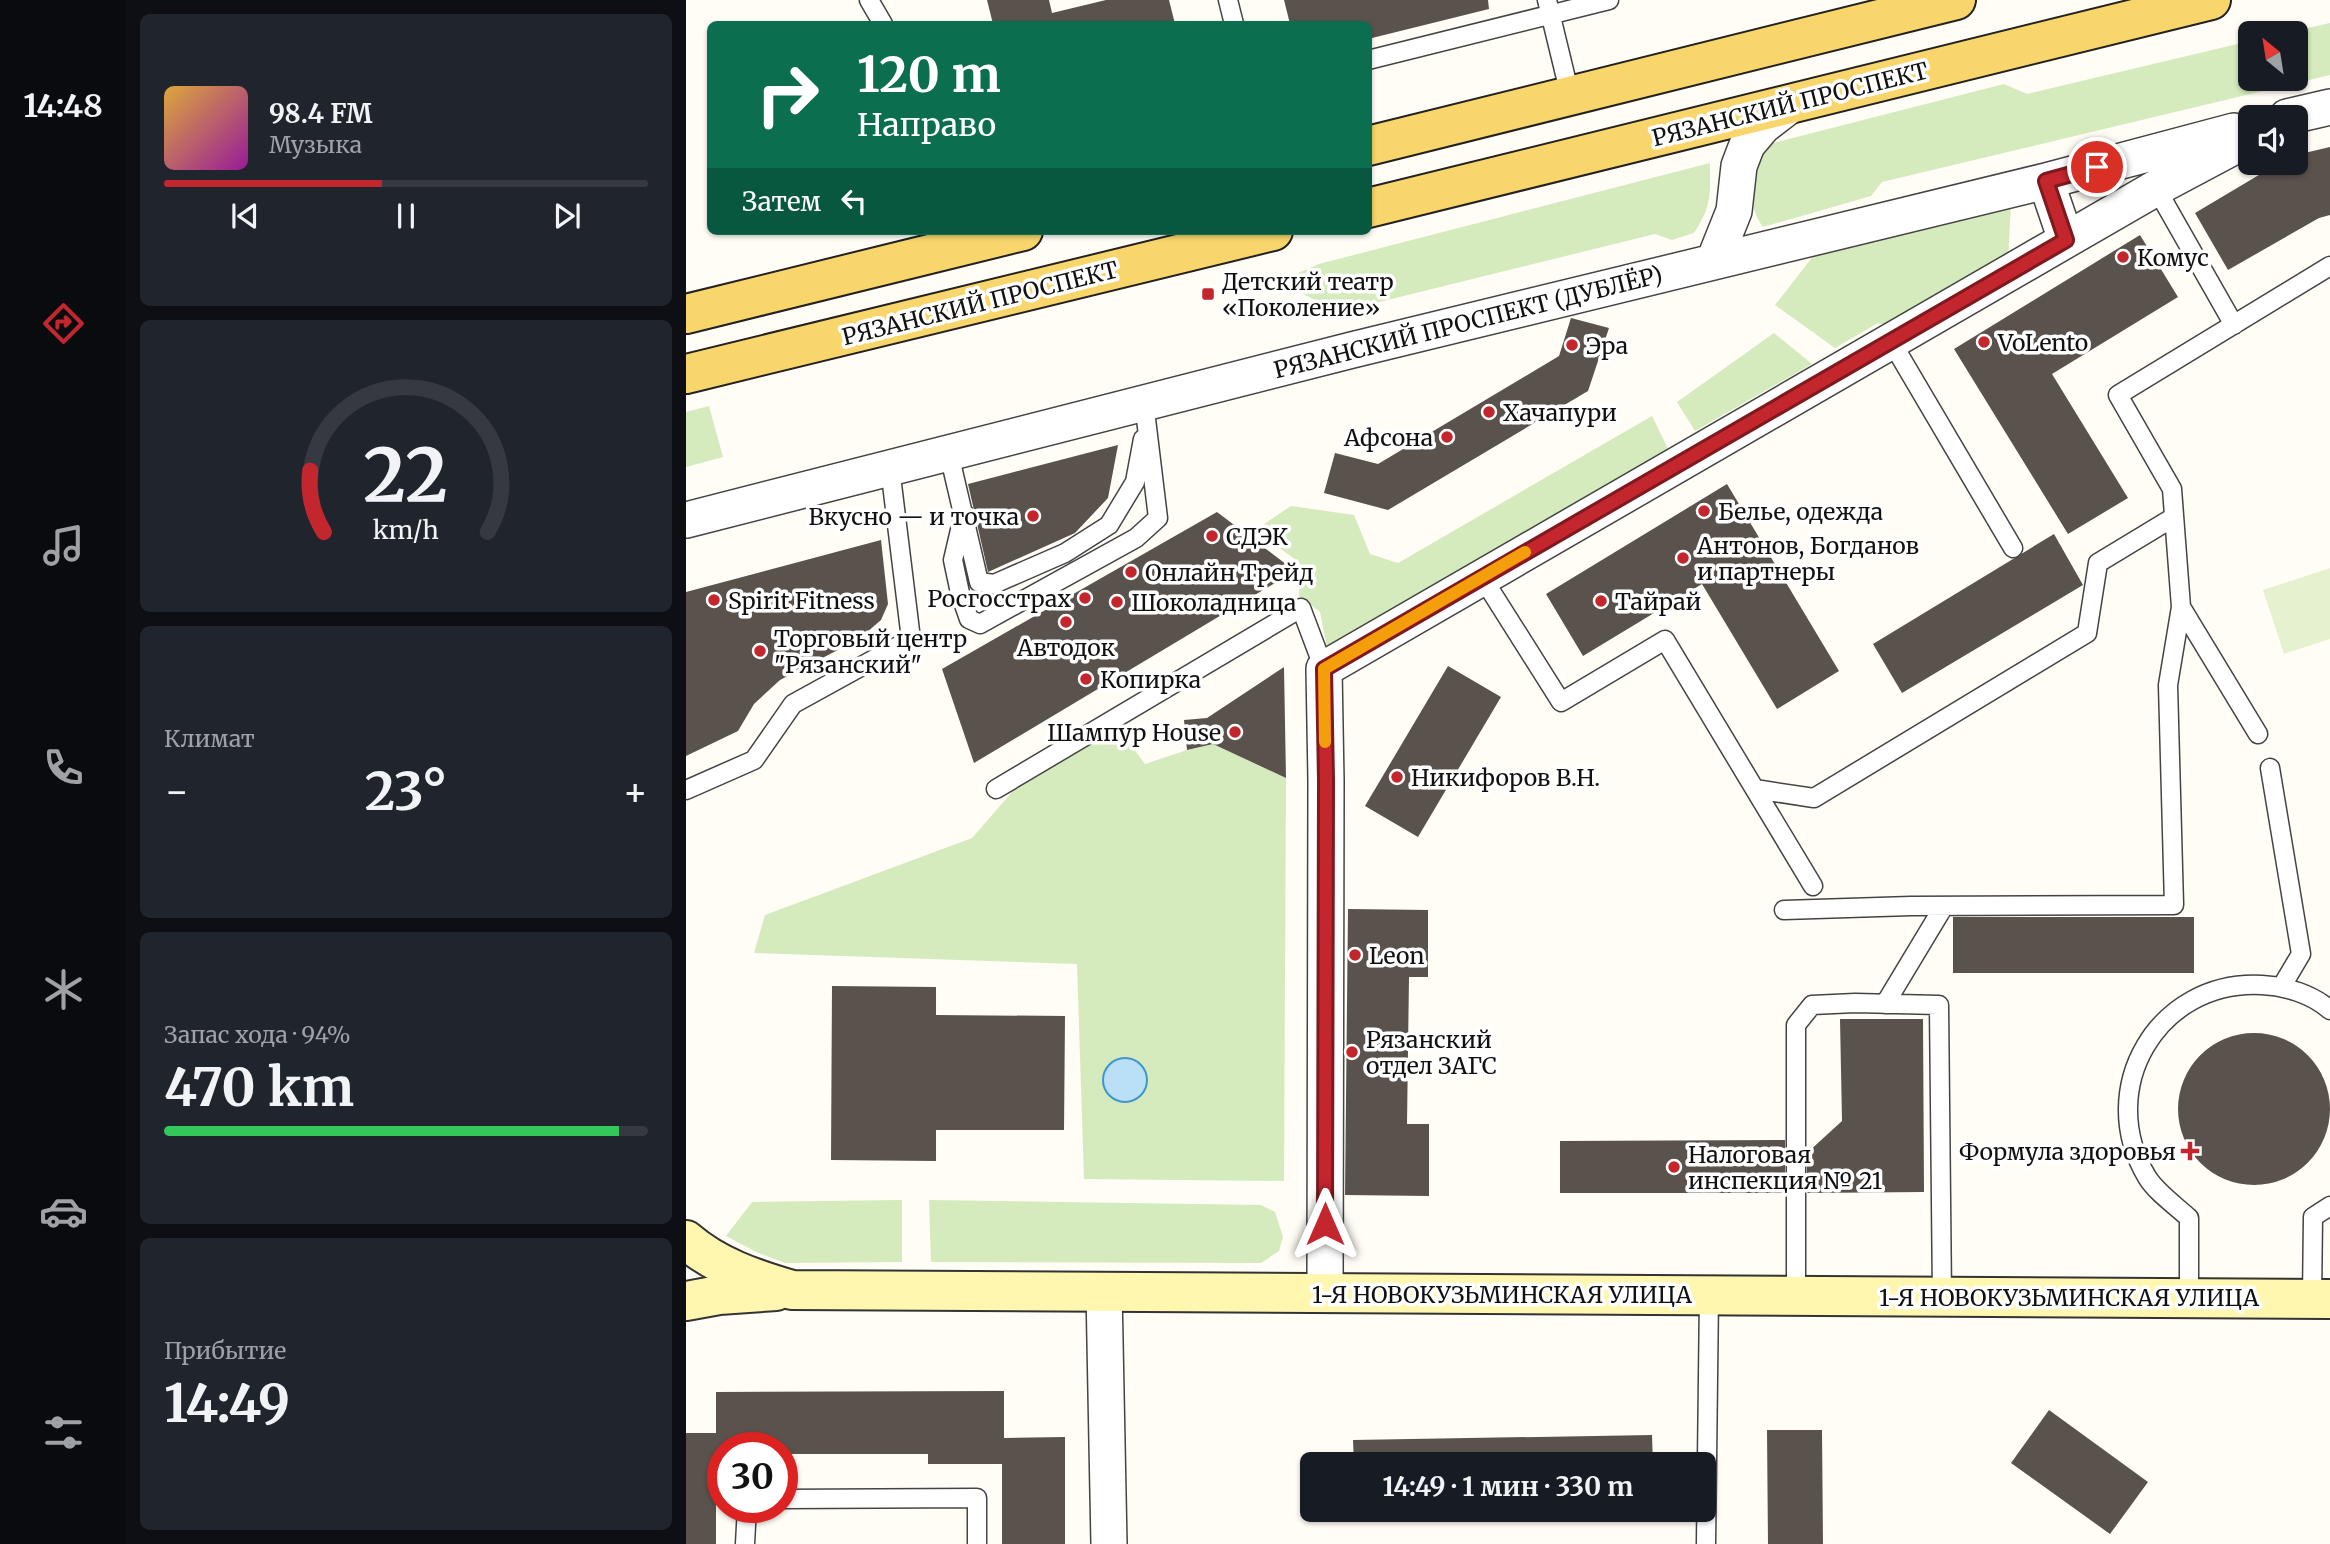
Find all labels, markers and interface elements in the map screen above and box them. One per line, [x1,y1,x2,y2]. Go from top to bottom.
north arrow [2238,21,2308,91]
map controls [2238,21,2308,175]
text: 120 m [857,44,1001,105]
icon: right [742,49,833,140]
street label: РЯЗАНСКИЙ ПРОСПЕКТ [1649,56,1931,152]
text: 14:48 [23,86,103,126]
text: 98.4 FM [269,97,372,130]
text: Направо [857,105,996,145]
button: sound [2238,105,2308,175]
text: Музыка [269,130,362,159]
pin [2067,137,2127,197]
icon: arrive [2078,148,2116,186]
icon: left [835,182,873,220]
text: Затем [742,185,821,218]
icon: previous [226,197,264,235]
icon: pause [387,197,425,235]
icon: next [548,197,586,235]
place label: Комус [2137,243,2209,272]
marker: Комус [2115,249,2131,265]
street label: РЯЗАНСКИЙ ПРОСПЕКТ [839,255,1121,351]
street label: РЯЗАНСКИЙ ПРОСПЕКТ (ДУБЛЁР) [1271,260,1665,384]
place label: Детский театр «Поколение» [1222,267,1394,322]
marker: Детский театр «Поколение» [1200,286,1216,302]
icon: directions [39,299,88,348]
place label: VoLento [1997,328,2088,357]
place label: Эра [1586,331,1628,360]
marker: VoLento [1976,334,1992,350]
marker: Эра [1564,337,1580,353]
place label: Хачапури [1503,398,1617,427]
marker: Хачапури [1481,404,1497,420]
place label: Афсона [1343,423,1433,452]
marker: Афсона [1439,429,1455,445]
text: 22 [364,430,448,522]
place label: Белье, одежда [1718,497,1883,526]
place label: Вкусно — и точка [808,502,1019,531]
marker: Белье, одежда [1696,503,1712,519]
marker: Вкусно — и точка [1025,508,1041,524]
text: km/h [373,514,439,546]
icon: music [39,521,88,570]
place label: СДЭК [1226,522,1289,551]
marker: СДЭК [1204,528,1220,544]
place label: Антонов, Богданов и партнеры [1696,531,1919,586]
marker: Антонов, Богданов и партнеры [1675,550,1691,566]
place label: Онлайн Трейд [1145,558,1314,587]
marker: Онлайн Трейд [1123,564,1139,580]
place label: Росгосстрах [927,584,1071,613]
place label: Spirit Fitness [728,586,875,615]
place label: Тайрай [1615,587,1701,616]
place label: Шоколадница [1131,588,1296,617]
marker: Росгосстрах [1077,590,1093,606]
marker: Spirit Fitness [706,592,722,608]
marker: Тайрай [1593,593,1609,609]
marker: Шоколадница [1109,594,1125,610]
marker: Автодок [1058,614,1074,630]
place label: Торговый центр "Рязанский" [774,624,967,679]
place label: Автодок [1016,633,1115,662]
marker: Торговый центр "Рязанский" [752,643,768,659]
place label: Копирка [1100,665,1201,694]
marker: Копирка [1078,671,1094,687]
place label: Шампур House [1047,718,1221,747]
text: Климат [164,724,255,753]
marker: Шампур House [1227,724,1243,740]
icon: phone [39,743,88,792]
text: 23° [365,759,447,824]
place label: Никифоров В.Н. [1411,763,1600,792]
text: − [164,768,189,815]
text: + [623,768,648,815]
marker: Никифоров В.Н. [1389,769,1405,785]
place label: Leon [1369,941,1425,970]
marker: Leon [1347,947,1363,963]
icon: climate [39,965,88,1014]
text: Запас хода · 94% [164,1020,351,1049]
place label: Рязанский отдел ЗАГС [1366,1025,1497,1080]
marker: Рязанский отдел ЗАГС [1344,1044,1360,1060]
text: 470 km [164,1055,354,1120]
place label: Формула здоровья [1959,1137,2176,1166]
place label: Налоговая инспекция № 21 [1688,1140,1882,1195]
marker: Формула здоровья [2182,1143,2198,1159]
marker: Налоговая инспекция № 21 [1666,1159,1682,1175]
icon: car [39,1187,88,1236]
position arrow [1288,1187,1362,1261]
street label: 1-Я НОВОКУЗЬМИНСКАЯ УЛИЦА [1312,1280,1693,1309]
street label: 1-Я НОВОКУЗЬМИНСКАЯ УЛИЦА [1879,1283,2260,1312]
text: Прибытие [164,1336,286,1365]
text: 14:49 [164,1371,290,1436]
icon: filters [39,1408,88,1457]
speed limit sign: 30 [707,1432,798,1523]
text: 14:49 · 1 мин · 330 m [1383,1470,1633,1503]

